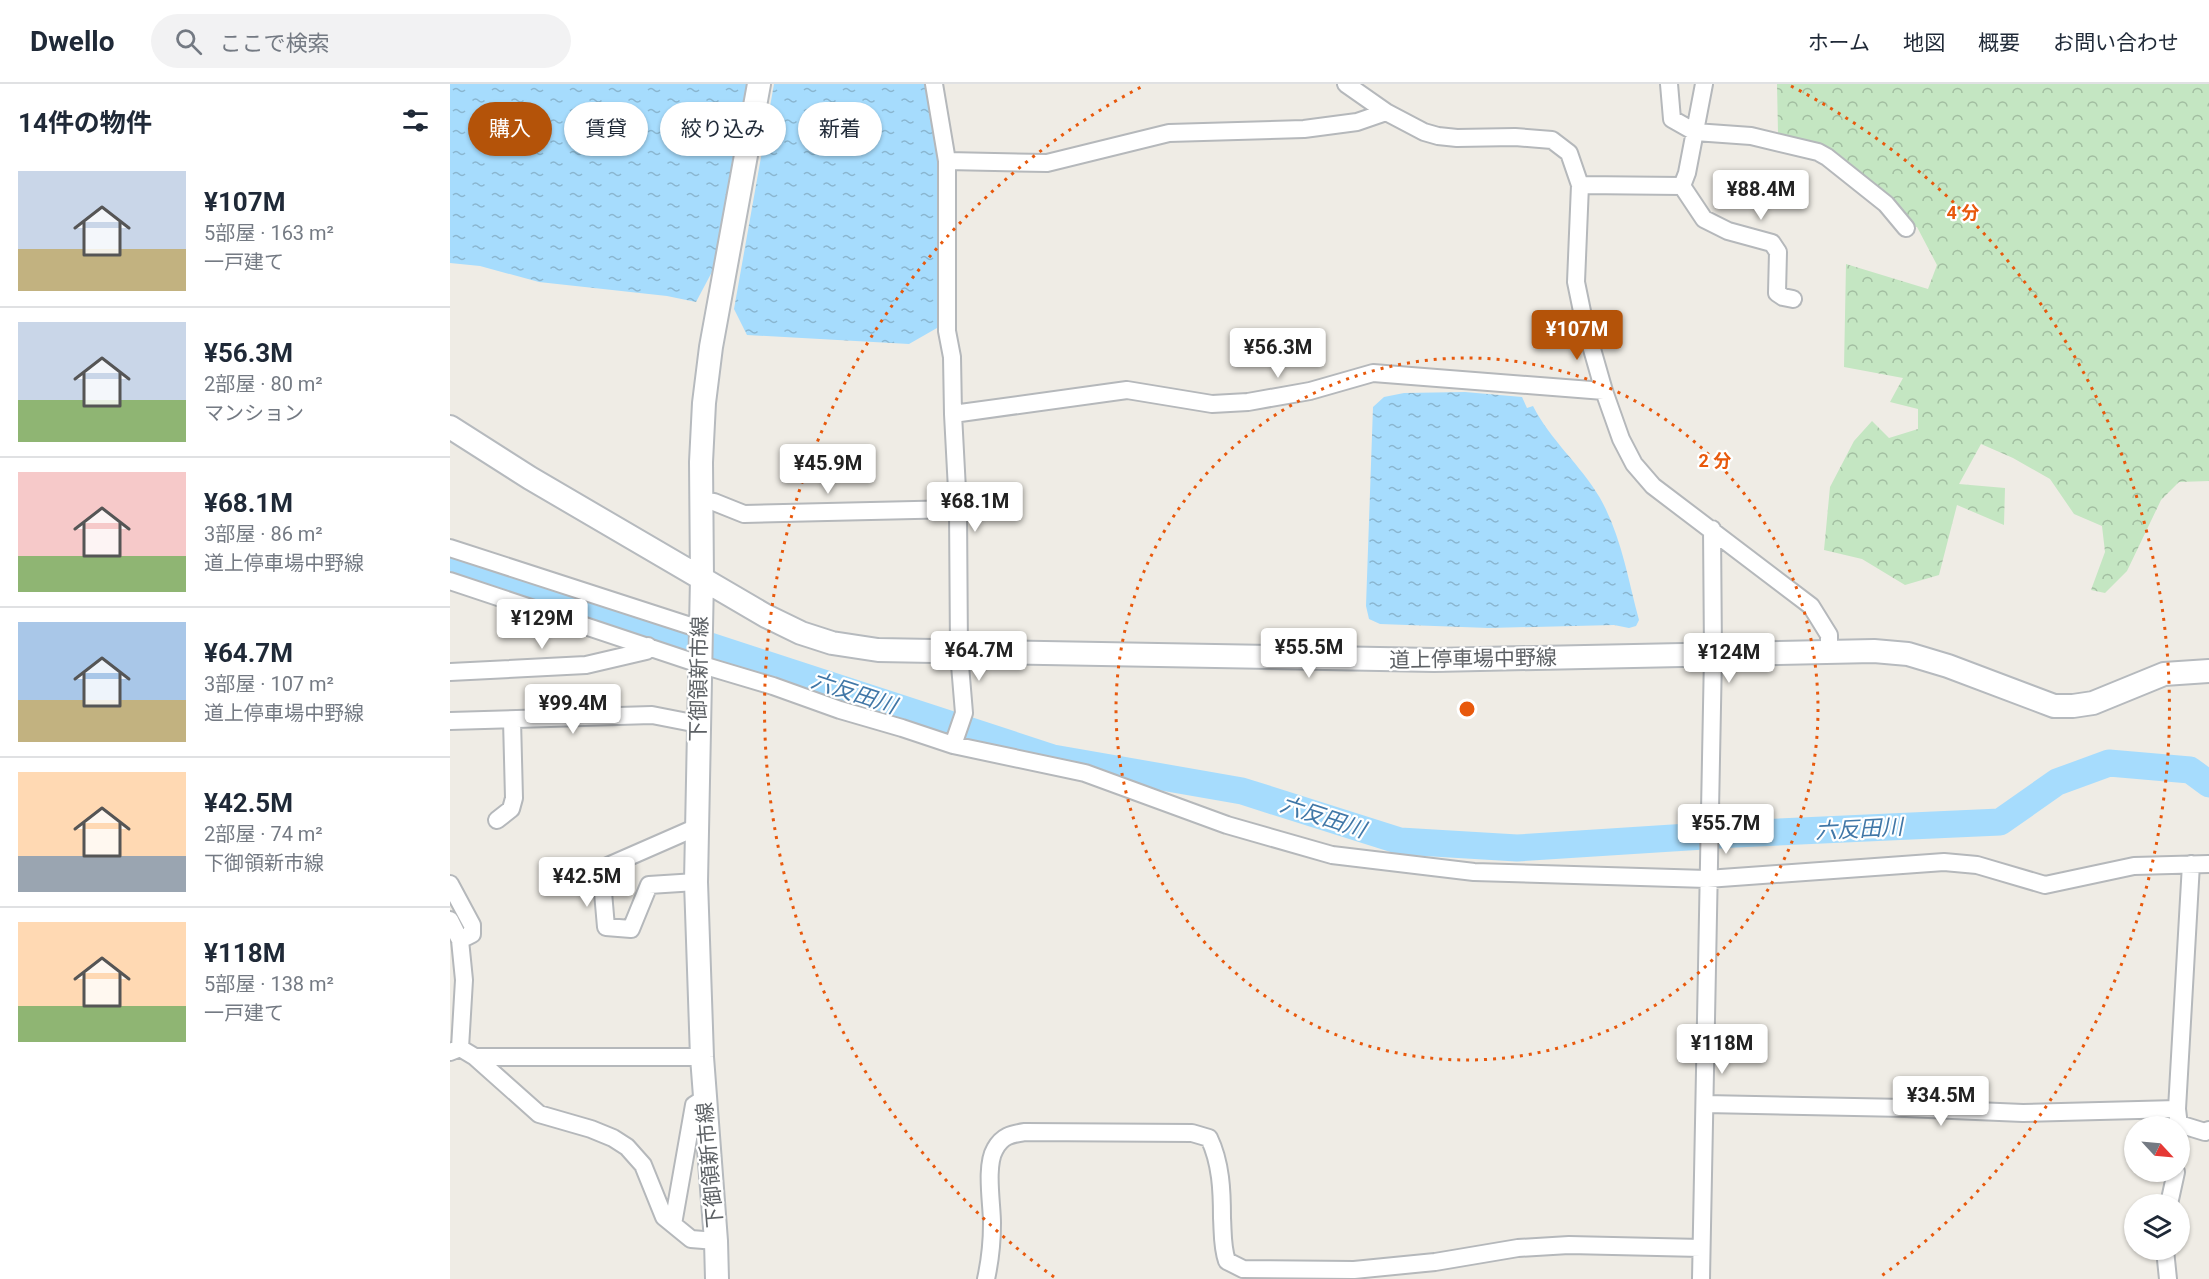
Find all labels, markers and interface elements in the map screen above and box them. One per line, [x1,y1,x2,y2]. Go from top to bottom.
search box [151,14,571,68]
text: Dwello [30,25,115,58]
icon: search [172,25,205,58]
text: ここで検索 [220,31,330,56]
text: ホーム [1808,31,1870,55]
text: 地図 [1903,31,1945,55]
text: 概要 [1978,31,2020,55]
text: お問い合わせ [2053,31,2179,55]
chip: 購入 [468,102,552,156]
chip: 賃貸 [564,102,648,156]
chip: 絞り込み [660,102,786,156]
chip: 新着 [798,102,882,156]
icon: filters [399,104,432,137]
text: 14件の物件 [18,108,152,138]
pin: ¥88.4M [1712,170,1810,221]
text: ¥88.4M [1727,177,1795,201]
text: ¥107M [204,187,285,217]
icon: home [66,195,138,267]
text: 4 分 [1947,202,1979,223]
text: 5部屋 · 163 m² [204,221,334,245]
text: 一戸建て [204,250,284,274]
pin: ¥107M [1535,310,1619,361]
text: ¥107M [1546,317,1608,341]
pin: ¥56.3M [1229,328,1327,379]
text: ¥56.3M [1244,335,1312,359]
text: ¥56.3M [204,338,293,368]
icon: home [66,346,138,418]
text: 2部屋 · 80 m² [204,372,323,396]
text: マンション [204,401,304,425]
pin: ¥45.9M [779,444,877,495]
text: 2 分 [1699,450,1731,471]
text: ¥45.9M [794,451,862,475]
pin: ¥68.1M [926,482,1024,533]
text: ¥68.1M [204,488,293,518]
text: ¥68.1M [941,489,1009,513]
icon: home [66,496,138,568]
text: 3部屋 · 86 m² [204,522,323,546]
text: 道上停車場中野線 [204,551,364,575]
pin: ¥129M [500,599,584,650]
text: ¥129M [511,606,573,630]
street label: 下御領新市線 [686,616,712,742]
pin: ¥55.5M [1260,628,1358,679]
pin: ¥64.7M [930,631,1028,682]
pin: ¥124M [1687,633,1771,684]
text: ¥55.5M [1275,635,1343,659]
text: ¥64.7M [204,638,293,668]
text: ¥64.7M [945,638,1013,662]
text: ¥124M [1698,640,1760,664]
icon: home [66,646,138,718]
street label: 道上停車場中野線 [1389,646,1557,672]
water label: 六反田川 [808,668,902,719]
text: 3部屋 · 107 m² [204,672,334,696]
pin: ¥99.4M [524,684,622,735]
text: ¥99.4M [539,691,607,715]
centre of rings [1457,699,1477,719]
text: 道上停車場中野線 [204,701,364,725]
text: ¥42.5M [204,788,293,818]
water label: 六反田川 [1277,792,1371,843]
icon: home [66,796,138,868]
pin: ¥55.7M [1677,804,1775,855]
text: ¥55.7M [1692,811,1760,835]
water label: 六反田川 [1814,814,1906,844]
text: 2部屋 · 74 m² [204,822,323,846]
text: 下御領新市線 [204,851,324,875]
pin: ¥42.5M [538,857,636,908]
text: ¥42.5M [553,864,621,888]
text: ¥118M [204,938,285,968]
icon: home [66,946,138,1018]
text: 5部屋 · 138 m² [204,972,334,996]
text: 一戸建て [204,1001,284,1025]
pin: ¥118M [1680,1024,1764,1075]
text: ¥118M [1691,1031,1753,1055]
pin: ¥34.5M [1892,1076,1990,1127]
text: ¥34.5M [1907,1083,1975,1107]
street label: 下御領新市線 [693,1101,727,1229]
north arrow [2124,1116,2190,1182]
map controls [2124,1116,2190,1260]
button: layers [2124,1194,2190,1260]

